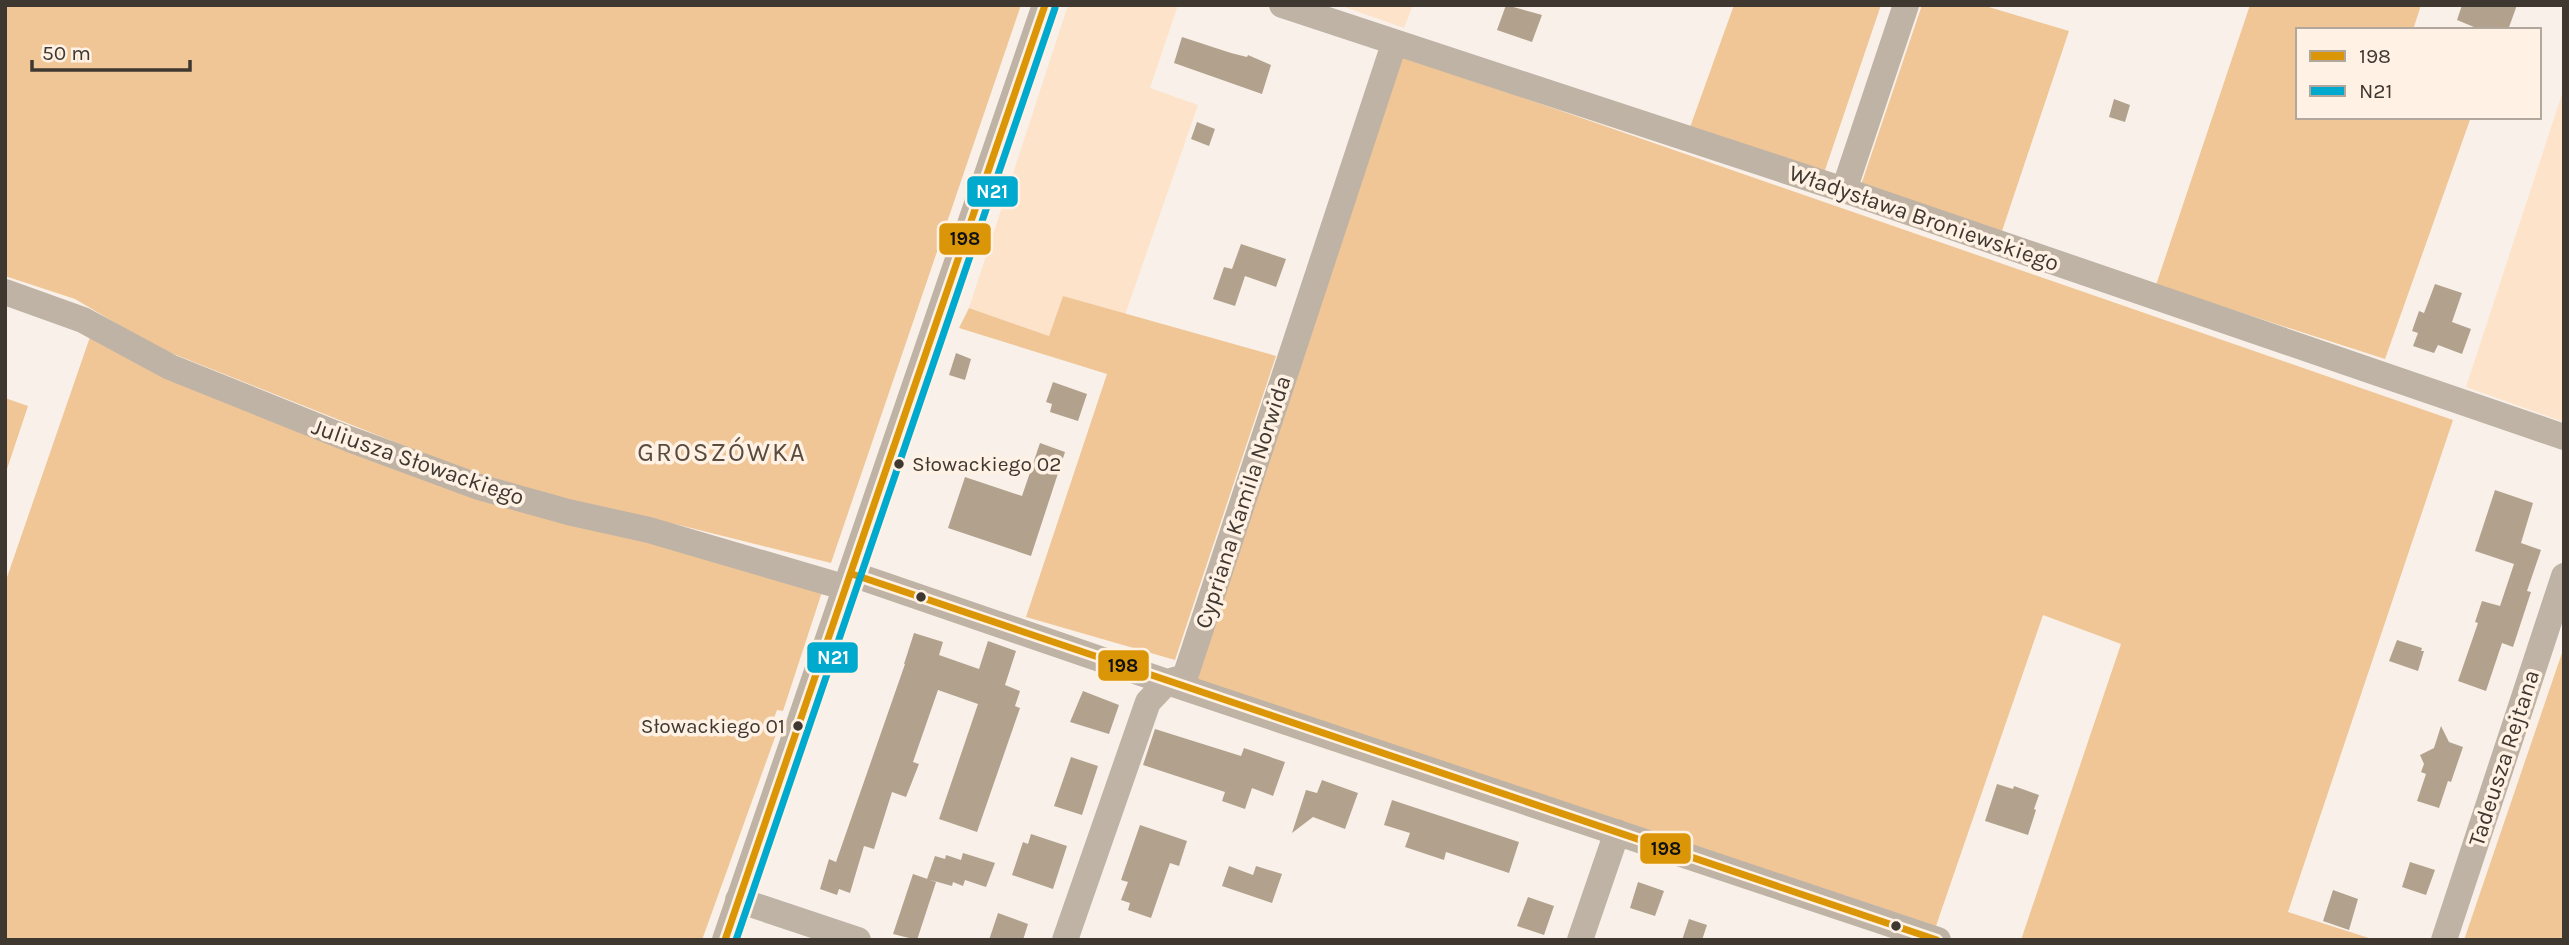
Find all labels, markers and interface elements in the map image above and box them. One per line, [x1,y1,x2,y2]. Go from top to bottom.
scale bar [32,28,189,72]
legend [2296,28,2541,119]
text: 50 m [42,41,91,65]
text: 198 [2359,44,2391,68]
text: N21 [2359,79,2392,103]
street label: Władysława Broniewskiego [1786,159,2062,277]
line badge: N21 [966,175,1019,208]
text: N21 [976,181,1008,203]
line badge: 198 [938,222,992,256]
text: 198 [950,228,980,250]
street label: Cypriana Kamila Norwida [1189,372,1297,632]
street label: Juliusza Słowackiego [308,413,528,511]
district label: GROSZÓWKA [637,436,807,468]
place label: Słowackiego 02 [912,452,1062,476]
marker: Słowackiego 02 [892,457,906,471]
unlabelled marker [914,590,928,604]
line badge: N21 [806,641,859,674]
text: N21 [817,647,849,669]
line badge: 198 [1097,649,1150,682]
text: 198 [1108,655,1138,677]
street label: Tadeusza Rejtana [2463,667,2545,849]
place label: Słowackiego 01 [641,714,785,738]
marker: Słowackiego 01 [791,719,805,733]
line badge: 198 [1639,832,1692,865]
text: 198 [1651,838,1681,860]
unlabelled marker [1889,919,1903,933]

